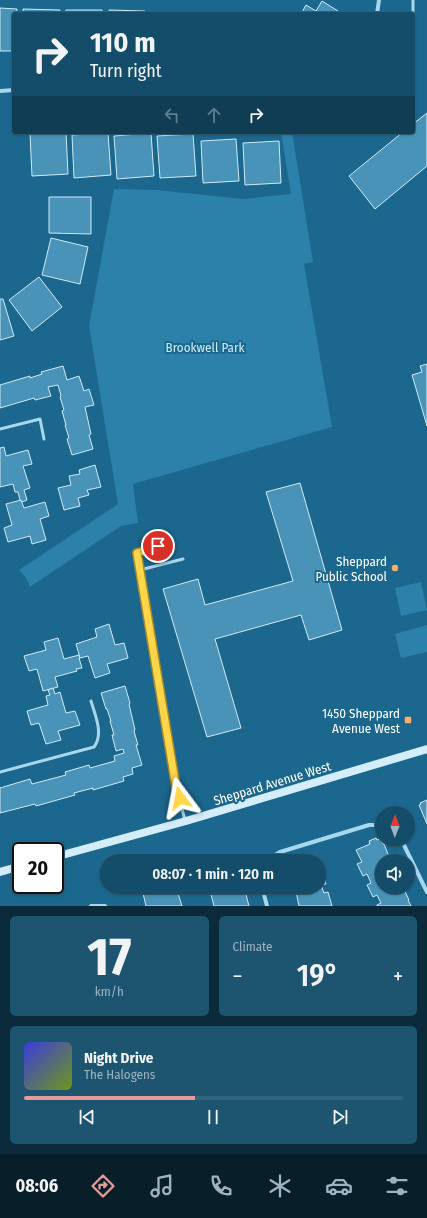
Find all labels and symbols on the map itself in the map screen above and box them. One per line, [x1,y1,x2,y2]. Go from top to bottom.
park label: Brookwell Park [166,340,245,355]
pin [141,529,175,563]
place label: Sheppard Public School [315,554,388,584]
marker: Sheppard Public School [390,563,400,573]
place label: 1450 Sheppard Avenue West [322,706,401,736]
marker: 1450 Sheppard Avenue West [403,715,413,725]
street label: Sheppard Avenue West [212,758,333,808]
position arrow [159,777,201,819]
north arrow [375,806,415,846]
speed limit sign: 20 [12,842,64,894]

